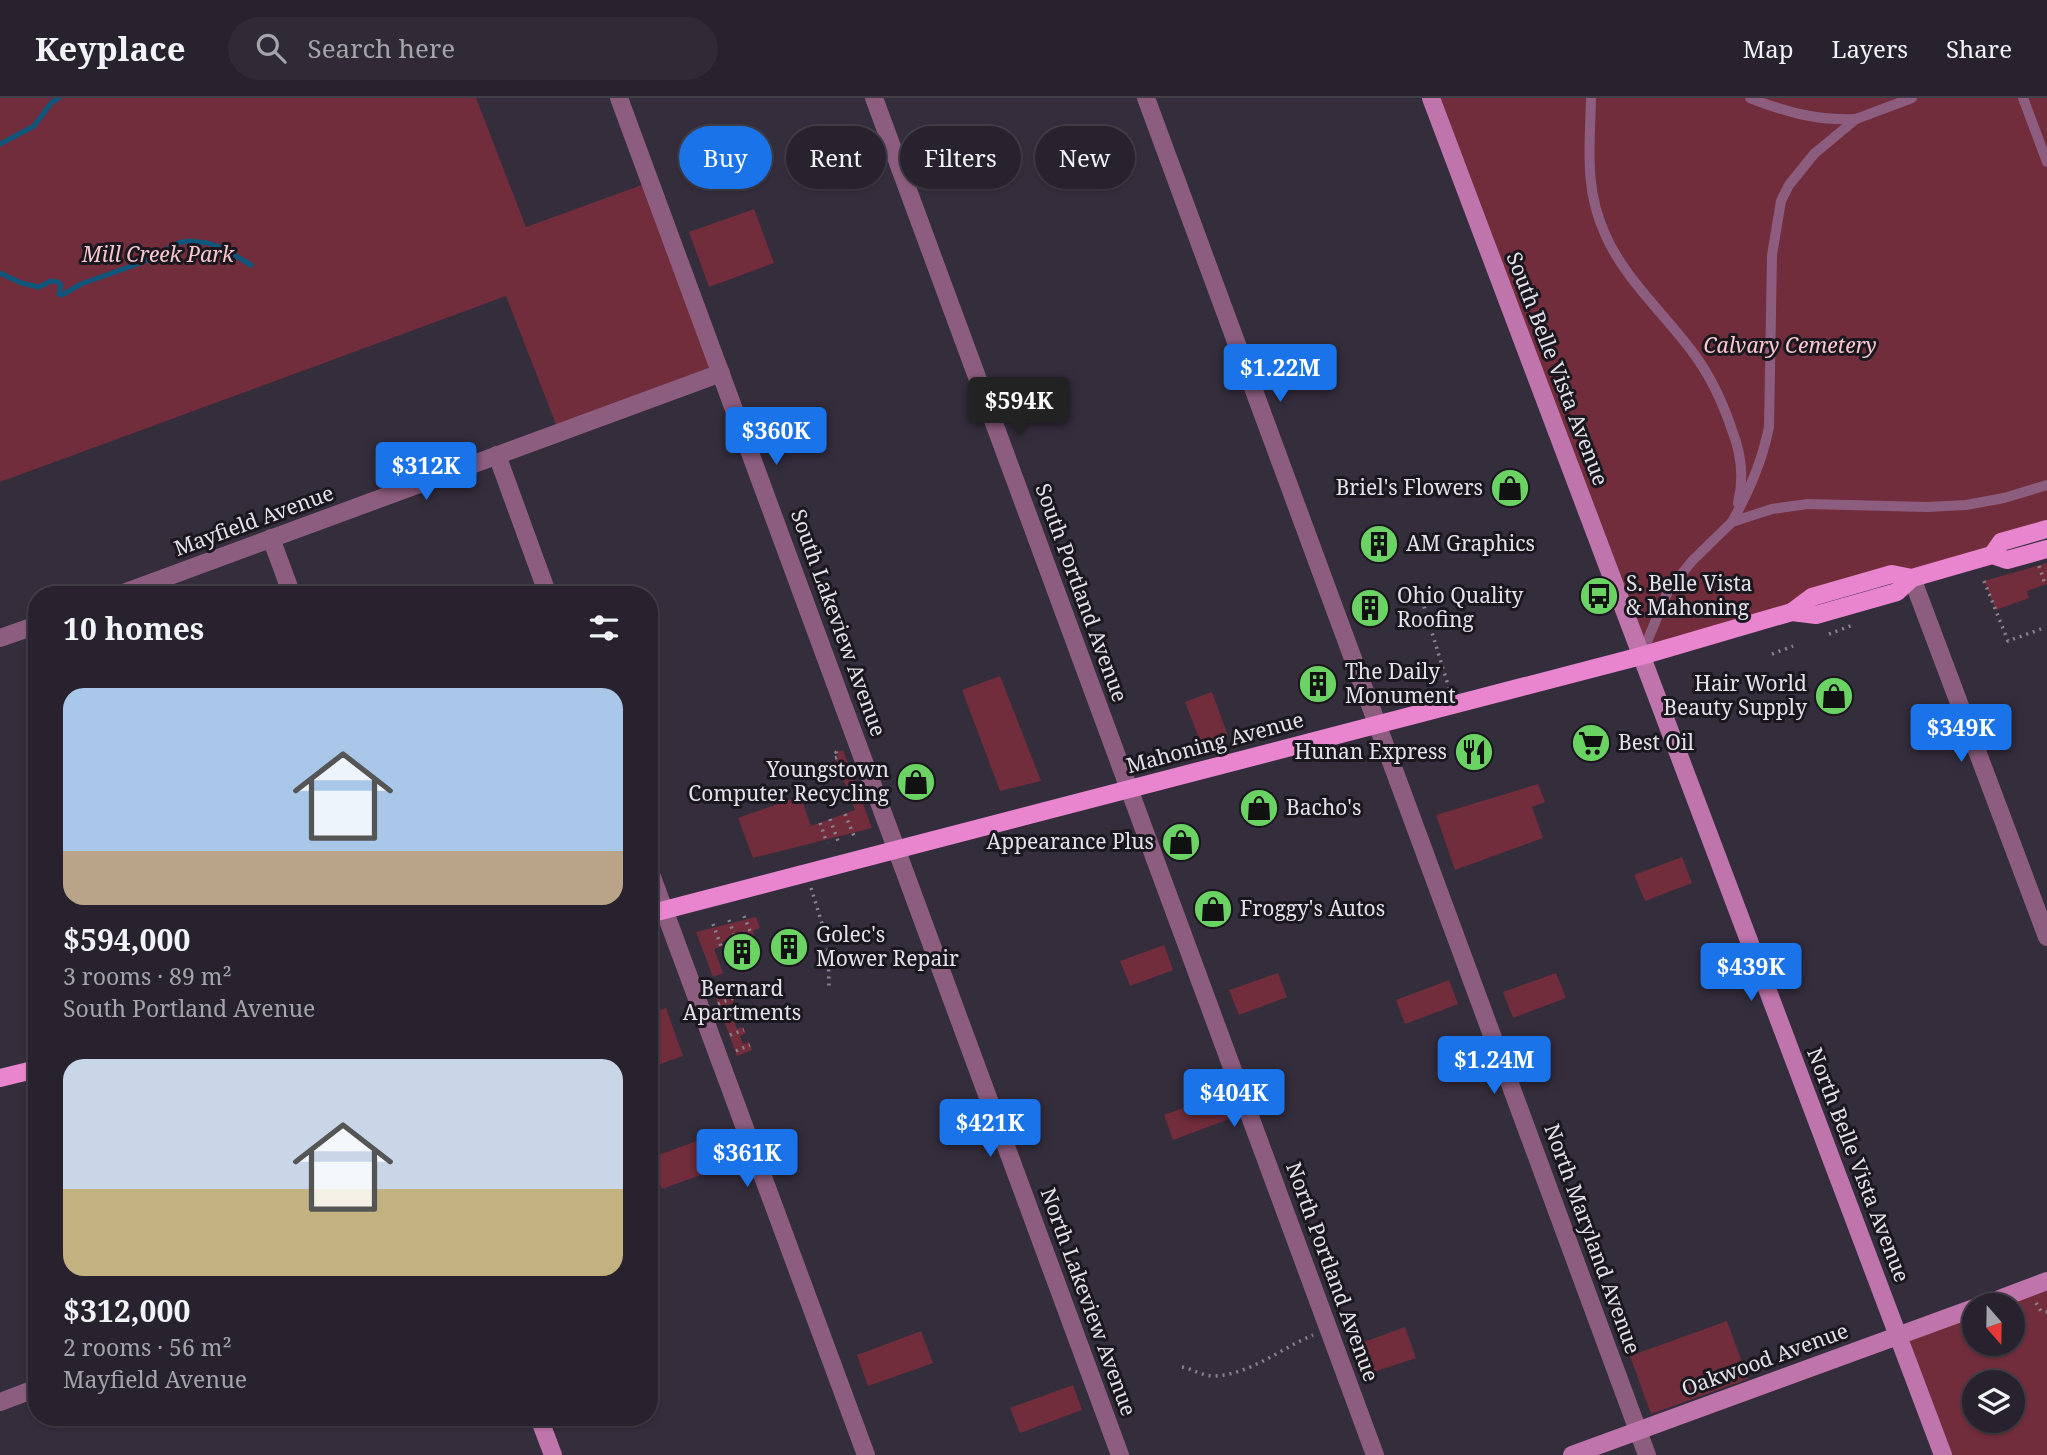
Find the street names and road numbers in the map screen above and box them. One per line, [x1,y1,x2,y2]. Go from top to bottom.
street label: South Belle Vista Avenue [1500,248,1615,489]
street label: Mayfield Avenue [170,478,337,562]
street label: South Portland Avenue [1029,480,1135,706]
street label: South Lakeview Avenue [785,505,893,740]
street label: Mahoning Avenue [1123,705,1307,779]
street label: North Belle Vista Avenue [1801,1043,1917,1286]
street label: North Maryland Avenue [1538,1120,1648,1358]
street label: North Portland Avenue [1280,1158,1386,1385]
street label: North Lakeview Avenue [1035,1184,1143,1420]
street label: Oakwood Avenue [1677,1316,1852,1402]

